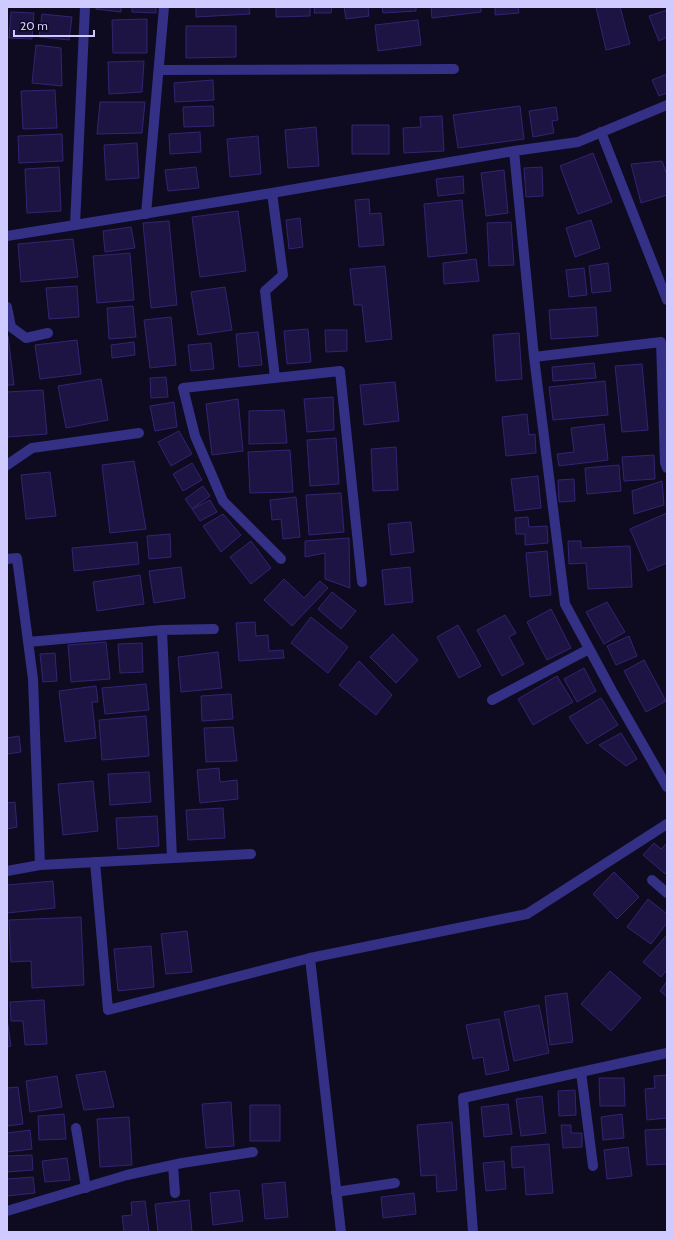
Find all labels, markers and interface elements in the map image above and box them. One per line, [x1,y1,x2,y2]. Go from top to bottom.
scale bar [14,12,94,38]
text: 20 m [20,18,48,33]

